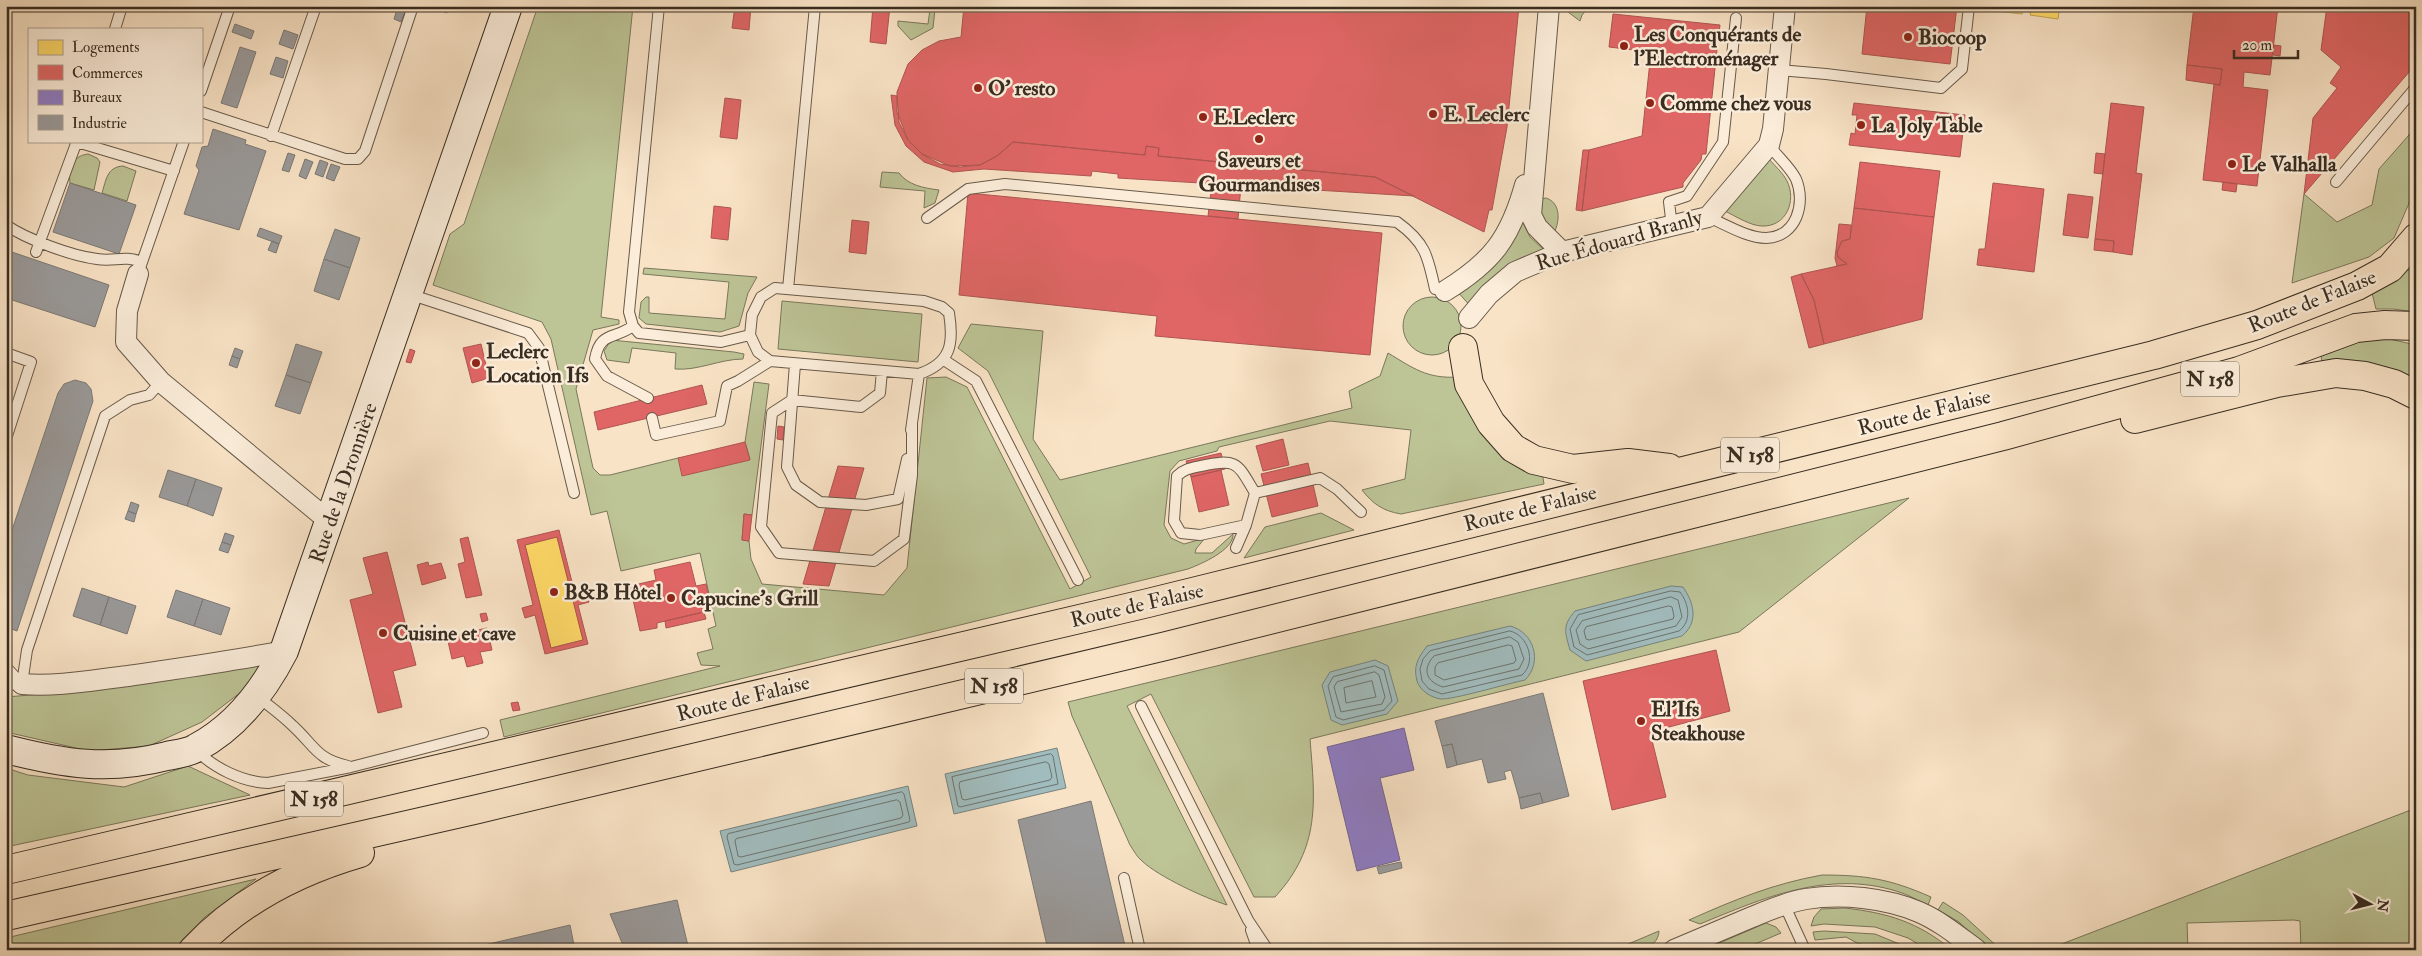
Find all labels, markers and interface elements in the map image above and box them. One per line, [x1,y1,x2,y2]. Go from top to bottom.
place label: Les Conquérants de l'Electroménager [1633,21,1801,72]
place label: Biocoop [1918,24,1987,51]
legend [28,28,202,142]
scale bar [2234,28,2298,60]
marker: Biocoop [1902,31,1914,43]
text: 20 m [2242,36,2272,55]
text: Logements [72,38,139,57]
marker: Les Conquérants de l'Electroménager [1618,40,1630,52]
text: Commerces [72,64,143,83]
place label: O' resto [988,75,1055,102]
marker: O' resto [972,82,984,94]
text: Bureaux [72,88,122,107]
place label: Comme chez vous [1660,90,1811,117]
marker: Comme chez vous [1644,97,1656,109]
place label: E. Leclerc [1443,101,1530,128]
place label: E.Leclerc [1213,104,1295,131]
marker: E. Leclerc [1427,108,1439,120]
marker: E.Leclerc [1197,111,1209,123]
place label: La Joly Table [1871,112,1983,139]
text: Industrie [72,114,127,133]
marker: La Joly Table [1855,119,1867,131]
marker: Saveurs et Gourmandises [1253,133,1265,145]
place label: Saveurs et Gourmandises [1198,147,1320,198]
place label: Le Valhalla [2242,151,2338,178]
marker: Le Valhalla [2226,158,2238,170]
street label: Rue Édouard Branly [1533,204,1706,277]
street label: Route de Falaise [2244,263,2381,339]
place label: Leclerc Location Ifs [486,338,589,389]
marker: Leclerc Location Ifs [470,357,482,369]
road number: N 158 [2181,362,2239,396]
street label: Route de Falaise [1855,383,1994,442]
street label: Rue de la Dronnière [303,399,384,567]
road number: N 158 [1721,438,1779,472]
street label: Route de Falaise [1461,479,1600,538]
street label: Route de Falaise [1068,577,1207,634]
place label: B&B Hôtel [564,579,662,606]
place label: Capucine's Grill [681,585,819,612]
marker: B&B Hôtel [548,586,560,598]
marker: Capucine's Grill [665,592,677,604]
place label: Cuisine et cave [393,620,516,647]
marker: Cuisine et cave [377,627,389,639]
road number: N 158 [965,668,1023,704]
street label: Route de Falaise [674,669,813,728]
place label: El'Ifs Steakhouse [1651,696,1745,747]
marker: El'Ifs Steakhouse [1635,715,1647,727]
road number: N 158 [285,782,343,816]
north arrow [2344,878,2394,928]
text: N [2373,897,2392,913]

